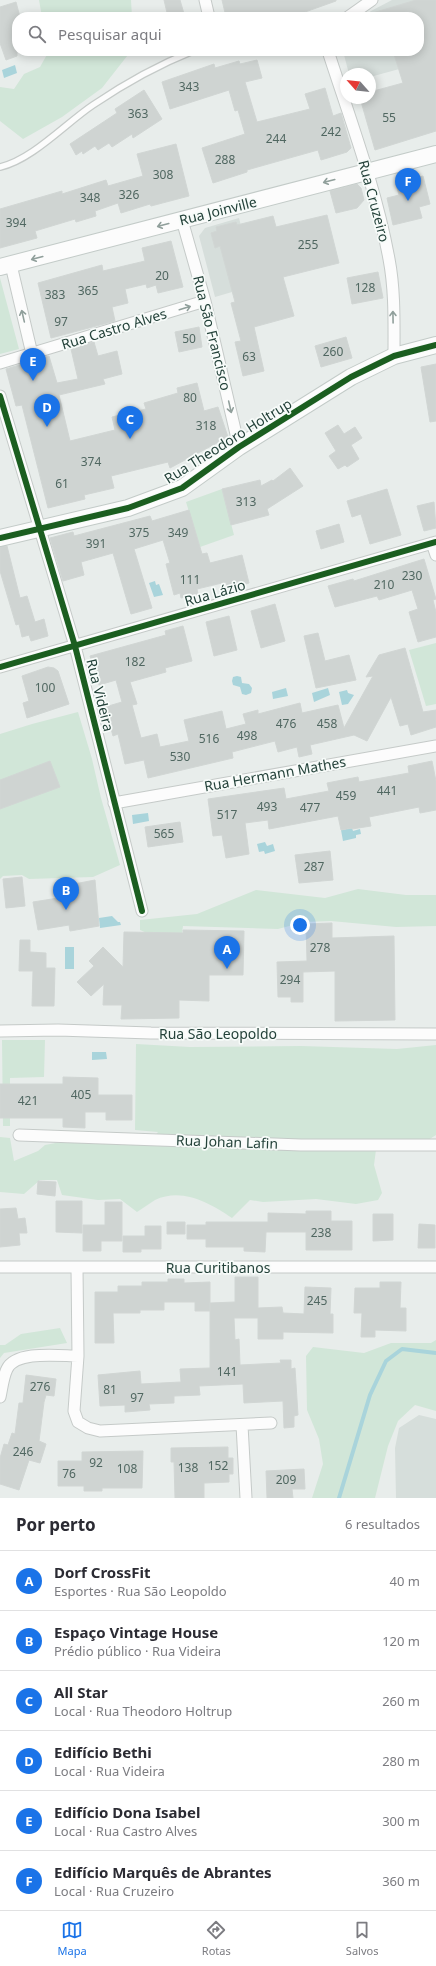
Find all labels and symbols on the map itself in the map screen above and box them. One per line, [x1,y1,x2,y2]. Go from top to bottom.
north arrow [340,68,376,104]
house number: 343 [179,78,199,95]
house number: 363 [128,105,148,122]
house number: 55 [382,109,396,126]
house number: 242 [321,123,341,140]
house number: 244 [266,130,286,147]
house number: 288 [215,151,235,168]
street label: Rua Cruzeiro [354,158,395,244]
house number: 308 [153,166,173,183]
pin: F [395,168,421,201]
one-way arrow [323,178,336,186]
house number: 326 [119,186,139,203]
house number: 348 [80,189,100,206]
street label: Rua Joinville [177,192,259,229]
house number: 394 [6,214,26,231]
one-way arrow [156,222,169,229]
house number: 255 [298,236,318,253]
one-way arrow [31,254,44,262]
house number: 20 [155,267,169,284]
street label: Rua São Francisco [189,273,236,392]
house number: 128 [355,279,375,296]
house number: 365 [78,282,98,299]
house number: 383 [45,286,65,303]
street label: Rua Castro Alves [59,303,169,354]
one-way arrow [178,304,191,311]
one-way arrow [19,310,26,323]
one-way arrow [390,311,397,324]
house number: 97 [54,313,68,330]
house number: 50 [182,330,196,347]
house number: 260 [323,343,343,360]
pin: E [20,348,46,381]
house number: 63 [242,348,256,365]
house number: 80 [183,389,197,406]
pin: D [34,394,60,427]
street label: Rua Theodoro Holtrup [160,394,295,488]
one-way arrow [226,400,234,413]
pin: C [117,406,143,439]
house number: 318 [196,417,216,434]
house number: 374 [81,453,101,470]
house number: 61 [55,475,69,492]
house number: 313 [236,493,256,510]
house number: 375 [129,524,149,541]
house number: 349 [168,524,188,541]
house number: 391 [86,535,106,552]
house number: 230 [402,567,422,584]
house number: 111 [180,571,200,588]
street label: Rua Lázio [182,575,248,610]
house number: 210 [374,576,394,593]
house number: 182 [125,653,145,670]
street label: Rua Videira [82,657,119,733]
house number: 100 [35,679,55,696]
house number: 476 [276,715,296,732]
house number: 458 [317,715,337,732]
house number: 498 [237,727,257,744]
house number: 516 [199,730,219,747]
house number: 530 [170,748,190,765]
street label: Rua Hermann Mathes [203,752,348,795]
house number: 441 [377,782,397,799]
house number: 459 [336,787,356,804]
house number: 493 [257,798,277,815]
house number: 477 [300,799,320,816]
house number: 517 [217,806,237,823]
house number: 565 [154,825,174,842]
house number: 287 [304,858,324,875]
pin: B [53,877,79,910]
your location [290,915,310,935]
pin: A [214,936,240,969]
house number: 278 [310,939,330,956]
house number: 294 [280,971,300,988]
street label: Rua São Leopoldo [159,1024,277,1043]
house number: 405 [71,1086,91,1103]
house number: 421 [18,1092,38,1109]
street label: Rua Johan Lafin [176,1130,278,1153]
house number: 238 [311,1224,331,1241]
street label: Rua Curitibanos [166,1258,271,1277]
house number: 245 [307,1292,327,1309]
house number: 141 [217,1363,237,1380]
house number: 276 [30,1378,50,1395]
house number: 81 [103,1381,117,1398]
house number: 97 [130,1389,144,1406]
house number: 246 [13,1443,33,1460]
house number: 92 [89,1454,103,1471]
house number: 152 [208,1457,228,1474]
house number: 138 [178,1459,198,1476]
house number: 108 [117,1460,137,1477]
house number: 76 [62,1465,76,1482]
house number: 209 [276,1471,296,1488]

